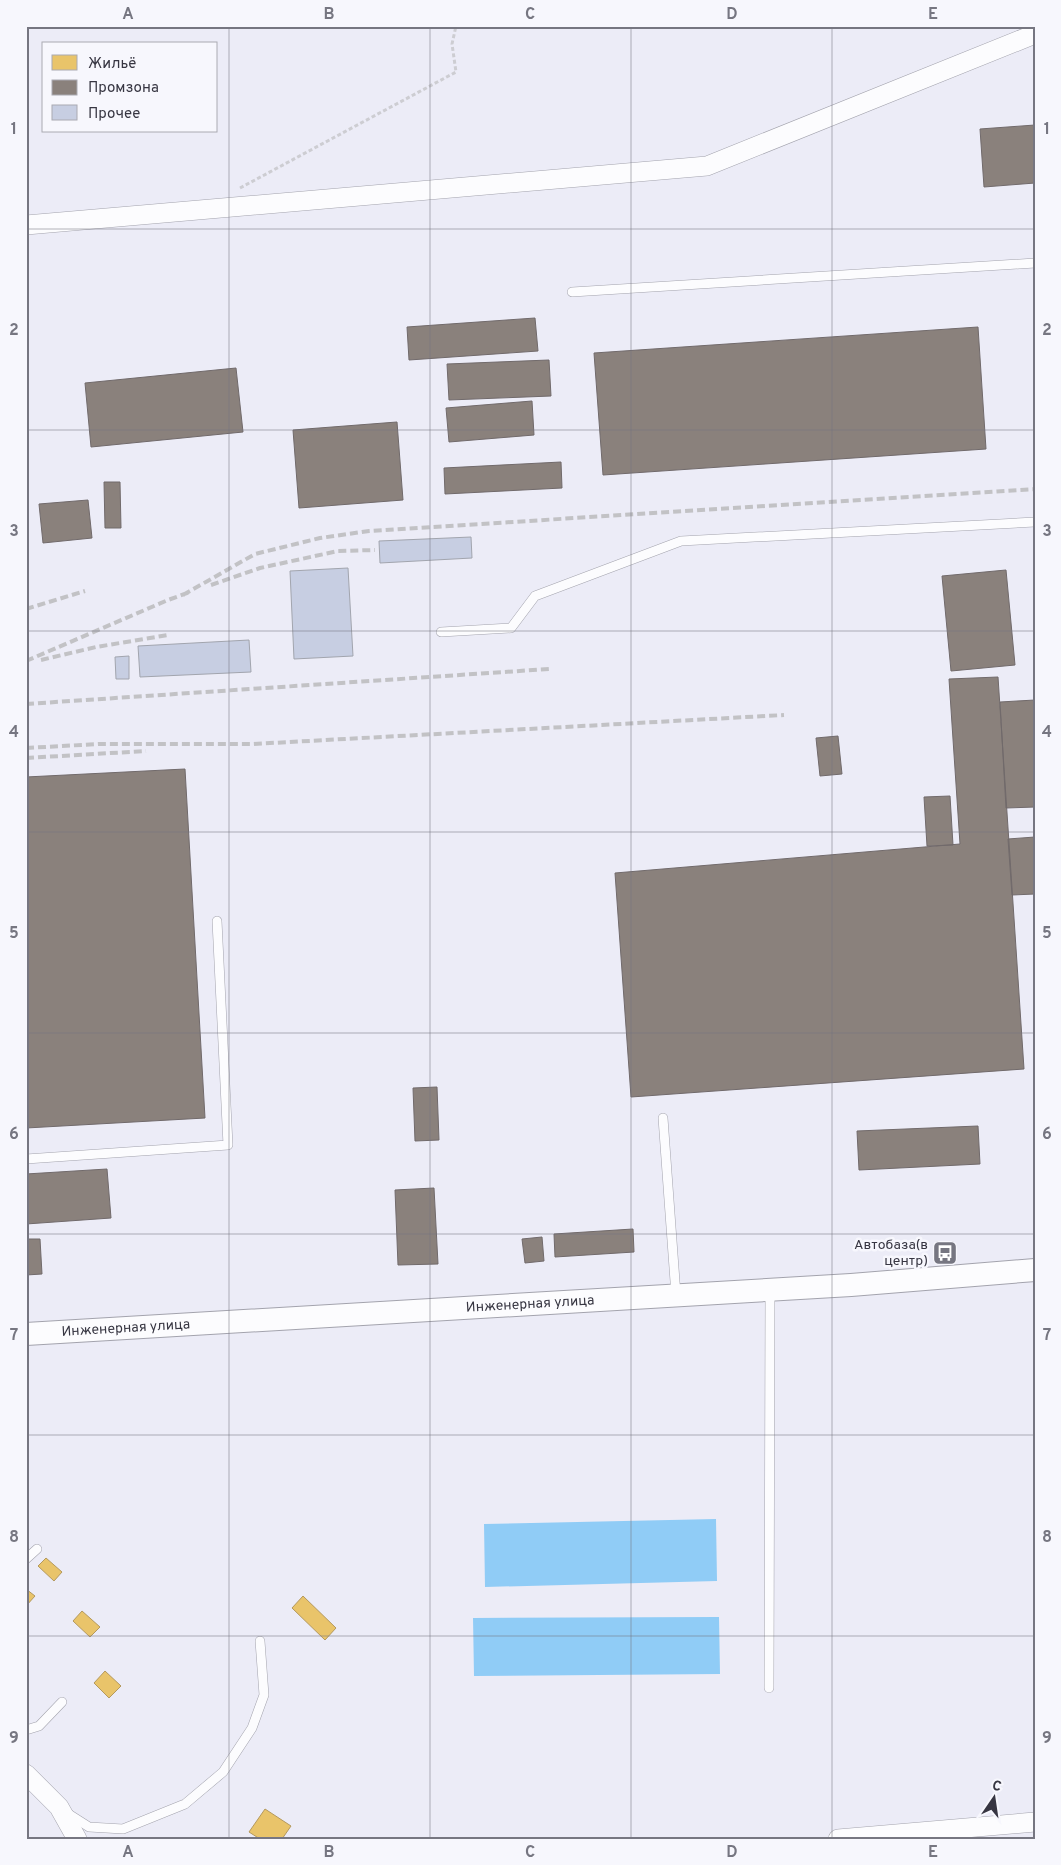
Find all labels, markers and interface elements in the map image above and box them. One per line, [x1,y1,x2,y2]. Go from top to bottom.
text: A [122,5,134,25]
text: B [323,5,335,25]
text: C [525,5,535,25]
text: D [726,5,738,25]
text: E [928,5,938,25]
legend [42,42,218,132]
text: Жильё [88,55,136,74]
text: Промзона [88,79,159,98]
text: Прочее [88,105,140,124]
text: 1 [11,120,17,140]
text: 1 [1044,120,1050,140]
text: 2 [9,321,19,341]
text: 2 [1042,321,1052,341]
text: 3 [9,522,19,542]
text: 3 [1042,522,1052,542]
text: 4 [9,723,19,743]
text: 4 [1042,723,1052,743]
text: 5 [9,924,19,944]
text: 5 [1042,924,1052,944]
text: 6 [9,1125,19,1145]
text: 6 [1042,1125,1052,1145]
place label: Автобаза(в центр) [854,1237,928,1270]
bus stop icon: Автобаза(в центр) [932,1240,958,1266]
street label: Инженерная улица [465,1292,595,1316]
street label: Инженерная улица [61,1316,191,1340]
text: 7 [10,1326,18,1346]
text: 7 [1043,1326,1051,1346]
text: 8 [9,1528,19,1548]
text: 8 [1042,1528,1052,1548]
text: 9 [9,1729,19,1749]
text: 9 [1042,1729,1052,1749]
north arrow [968,1772,1018,1822]
text: С [990,1778,1003,1796]
text: A [122,1843,134,1863]
text: B [323,1843,335,1863]
text: C [525,1843,535,1863]
text: D [726,1843,738,1863]
text: E [928,1843,938,1863]

